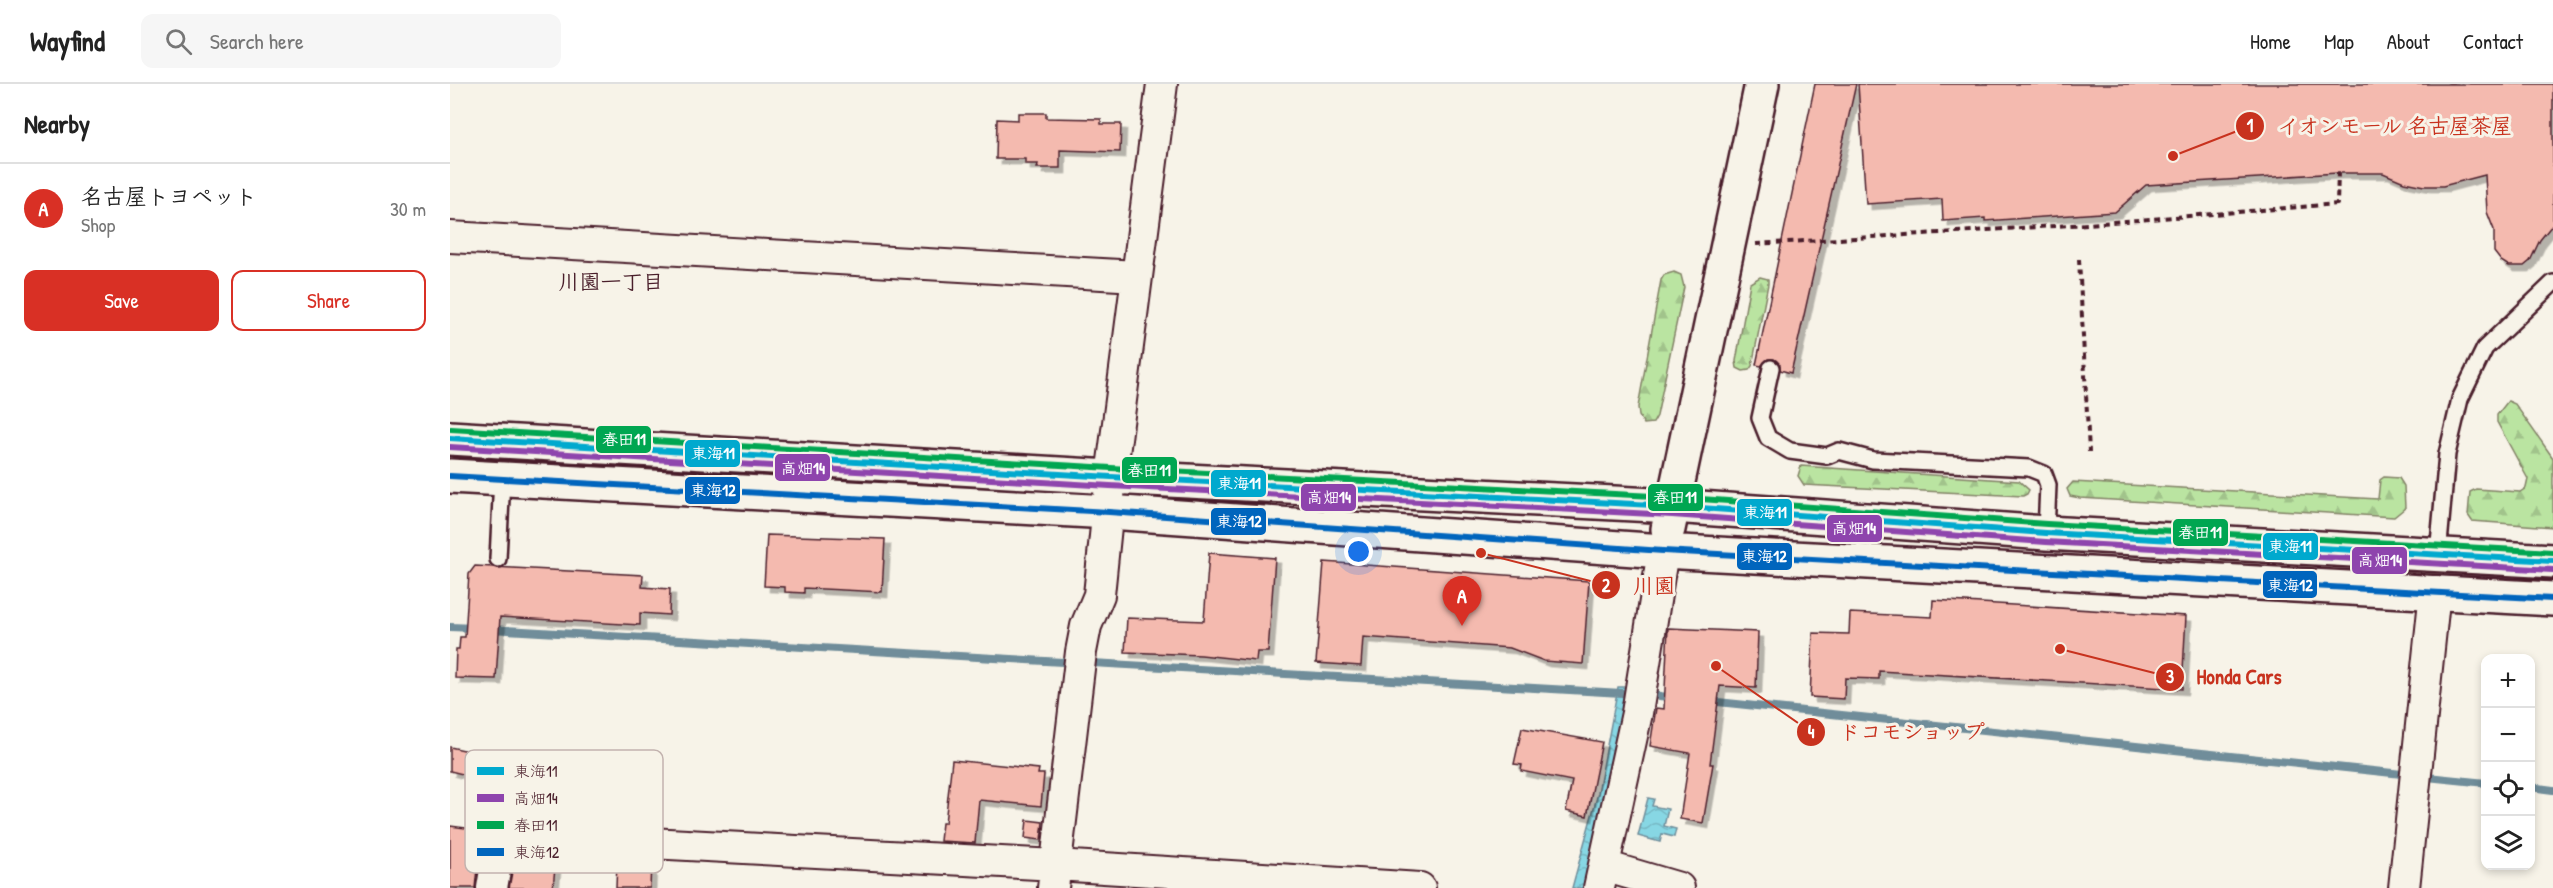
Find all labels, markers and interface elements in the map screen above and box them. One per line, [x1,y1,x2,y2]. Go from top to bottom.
search box [141,14,561,68]
text: Wayfind [30,22,105,60]
icon: search [162,25,195,58]
text: Search here [210,26,304,56]
text: Home [2250,27,2291,56]
text: Map [2324,27,2354,56]
text: About [2387,27,2430,56]
text: Contact [2463,27,2523,56]
text: Nearby [24,106,90,141]
callout: イオンモール 名古屋茶屋 [2235,107,2525,146]
text: イオンモール 名古屋茶屋 [2278,111,2512,140]
text: 1 [2247,113,2254,138]
text: 名古屋トヨペット [81,181,257,211]
text: A [39,195,48,222]
text: 30 m [390,195,426,222]
text: Shop [81,211,115,238]
district label: 川園一丁目 [559,267,664,296]
button: Save [24,270,219,331]
button: Share [231,270,426,331]
line badge: 春田11 [595,425,652,454]
text: 春田11 [602,428,646,450]
line badge: 東海11 [684,439,741,468]
text: 東海11 [691,442,735,464]
line badge: 高畑14 [774,453,831,482]
line badge: 春田11 [1121,456,1178,484]
text: 高畑14 [781,457,825,479]
text: 春田11 [1127,459,1171,481]
line badge: 東海11 [1210,469,1267,498]
text: 東海11 [1217,472,1261,494]
line badge: 東海12 [684,476,741,505]
text: 東海12 [690,479,736,501]
line badge: 高畑14 [1300,483,1357,512]
line badge: 春田11 [1647,483,1704,512]
text: 高畑14 [1307,486,1351,508]
text: 春田11 [1653,486,1697,508]
line badge: 東海11 [1736,498,1793,527]
text: 東海11 [1743,501,1787,523]
line badge: 東海12 [1210,507,1267,536]
text: 東海12 [1216,510,1262,532]
line badge: 高畑14 [1826,514,1883,543]
text: 高畑14 [1832,517,1876,539]
line badge: 春田11 [2172,518,2229,547]
text: 春田11 [2178,521,2222,543]
line badge: 東海11 [2262,532,2319,561]
text: 東海11 [2268,535,2312,557]
your location [1344,537,1373,566]
line badge: 東海12 [1736,542,1793,571]
text: 東海12 [1741,545,1787,567]
line badge: 高畑14 [2351,546,2408,575]
text: 高畑14 [2358,549,2402,571]
callout: 川園 [1591,566,1687,605]
line badge: 東海12 [2262,570,2318,599]
text: 川園 [1633,571,1675,600]
text: 2 [1602,573,1611,598]
text: 東海12 [2267,574,2313,596]
pin: A [1442,576,1482,626]
map controls [2481,654,2535,870]
button: + [2481,654,2535,708]
callout: Honda Cars [2155,657,2294,696]
text: Honda Cars [2197,662,2281,691]
text: 3 [2166,664,2174,689]
button: − [2481,708,2535,762]
callout: ドコモショップ [1796,713,1997,752]
text: ドコモショップ [1839,717,1985,746]
text: 4 [1808,719,1815,744]
legend [465,750,663,873]
text: 東海11 [514,760,558,782]
button: locate [2481,762,2535,816]
text: 高畑14 [514,787,558,809]
text: 春田11 [514,814,558,836]
button: layers [2481,816,2535,870]
text: 東海12 [514,841,560,863]

